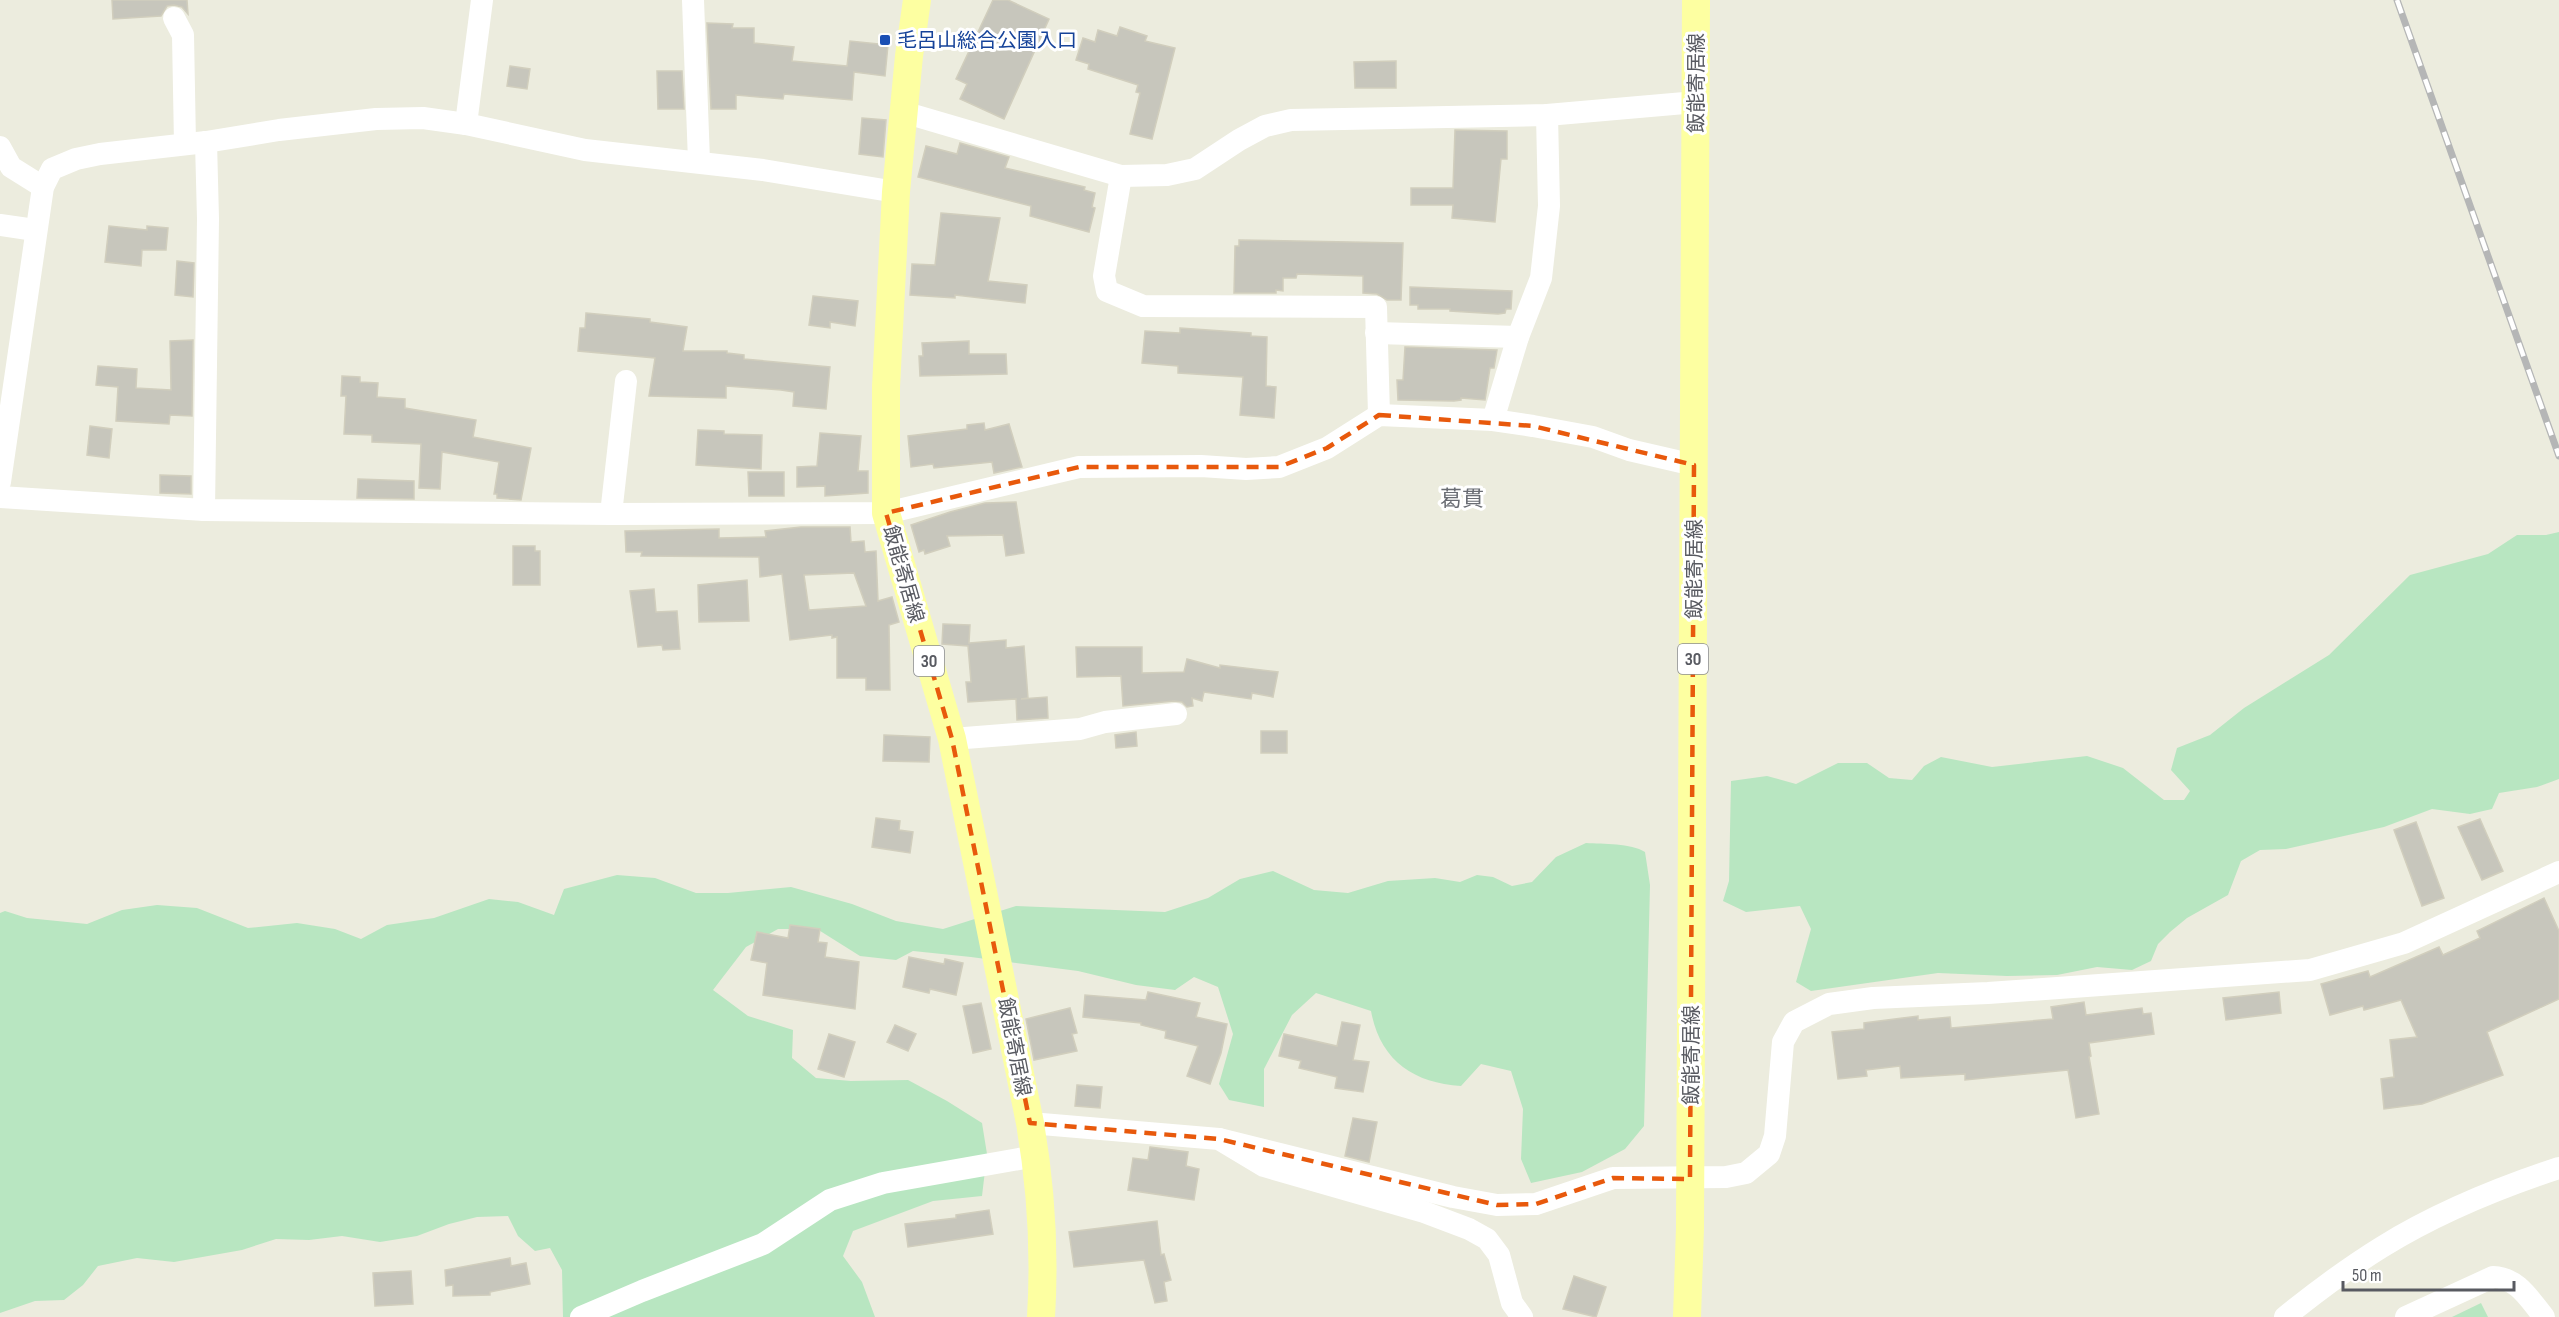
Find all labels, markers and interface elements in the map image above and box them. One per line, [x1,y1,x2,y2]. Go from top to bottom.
place label: 毛呂山総合公園入口 [897,29,1077,53]
marker: 毛呂山総合公園入口 [878,33,892,47]
street label: 飯能寄居線 [1685,33,1709,133]
district label: 葛貫 [1440,486,1484,513]
street label: 飯能寄居線 [1683,519,1707,619]
street label: 飯能寄居線 [878,523,928,626]
road number: 30 [1678,644,1708,674]
road number: 30 [914,646,944,676]
street label: 飯能寄居線 [993,996,1035,1099]
street label: 飯能寄居線 [1680,1005,1704,1105]
scale bar [2343,1254,2514,1292]
text: 50 m [2352,1265,2382,1286]

